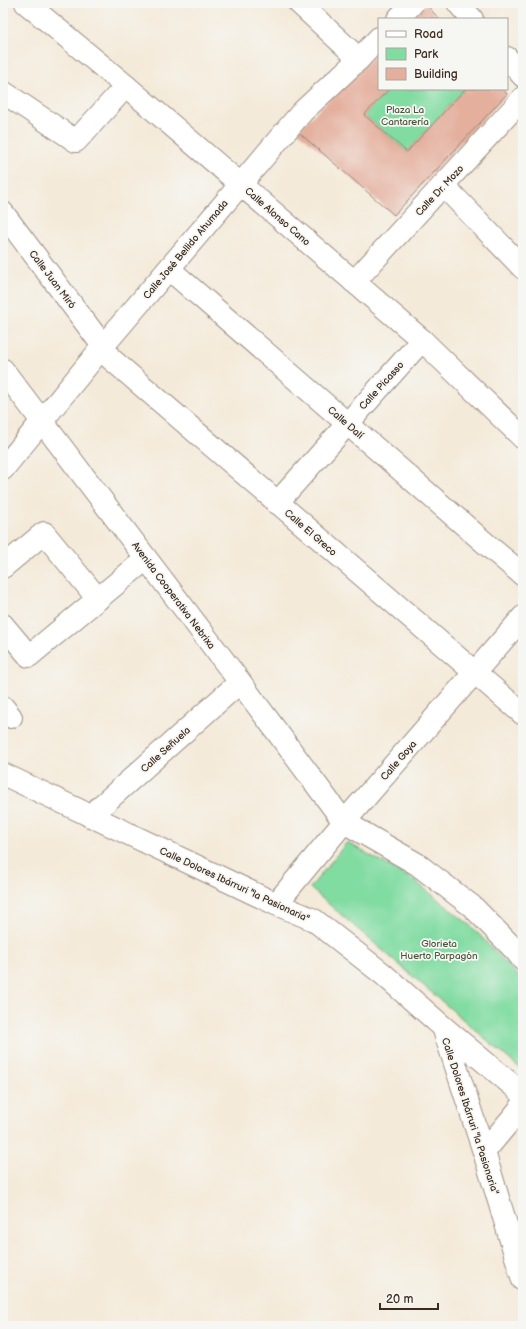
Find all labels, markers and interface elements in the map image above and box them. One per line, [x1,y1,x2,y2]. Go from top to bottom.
legend [378,18,508,90]
text: Road [414,27,443,42]
text: Park [414,47,438,62]
text: Building [414,67,458,82]
park label: Plaza La Cantarería [381,104,429,128]
street label: Calle Dr. Mozo [413,162,467,219]
street label: Calle Alonso Cano [242,185,313,249]
street label: Calle José Bellido Ahumada [141,197,231,302]
street label: Calle Juan Miró [26,248,78,311]
street label: Calle Picasso [357,359,407,412]
street label: Calle Dalí [325,404,366,442]
street label: Calle El Greco [282,507,339,559]
street label: Avenida Cooperativa Nebrixa [129,540,218,652]
street label: Calle Señuela [138,724,193,775]
street label: Calle Goya [378,738,419,783]
street label: Calle Dolores Ibárruri "la Pasionaria" [158,845,312,925]
park label: Glorieta Huerto Parpagón [400,938,478,962]
street label: Calle Dolores Ibárruri "la Pasionaria" [439,1036,501,1197]
scale bar [380,1285,438,1311]
text: 20 m [386,1292,413,1307]

